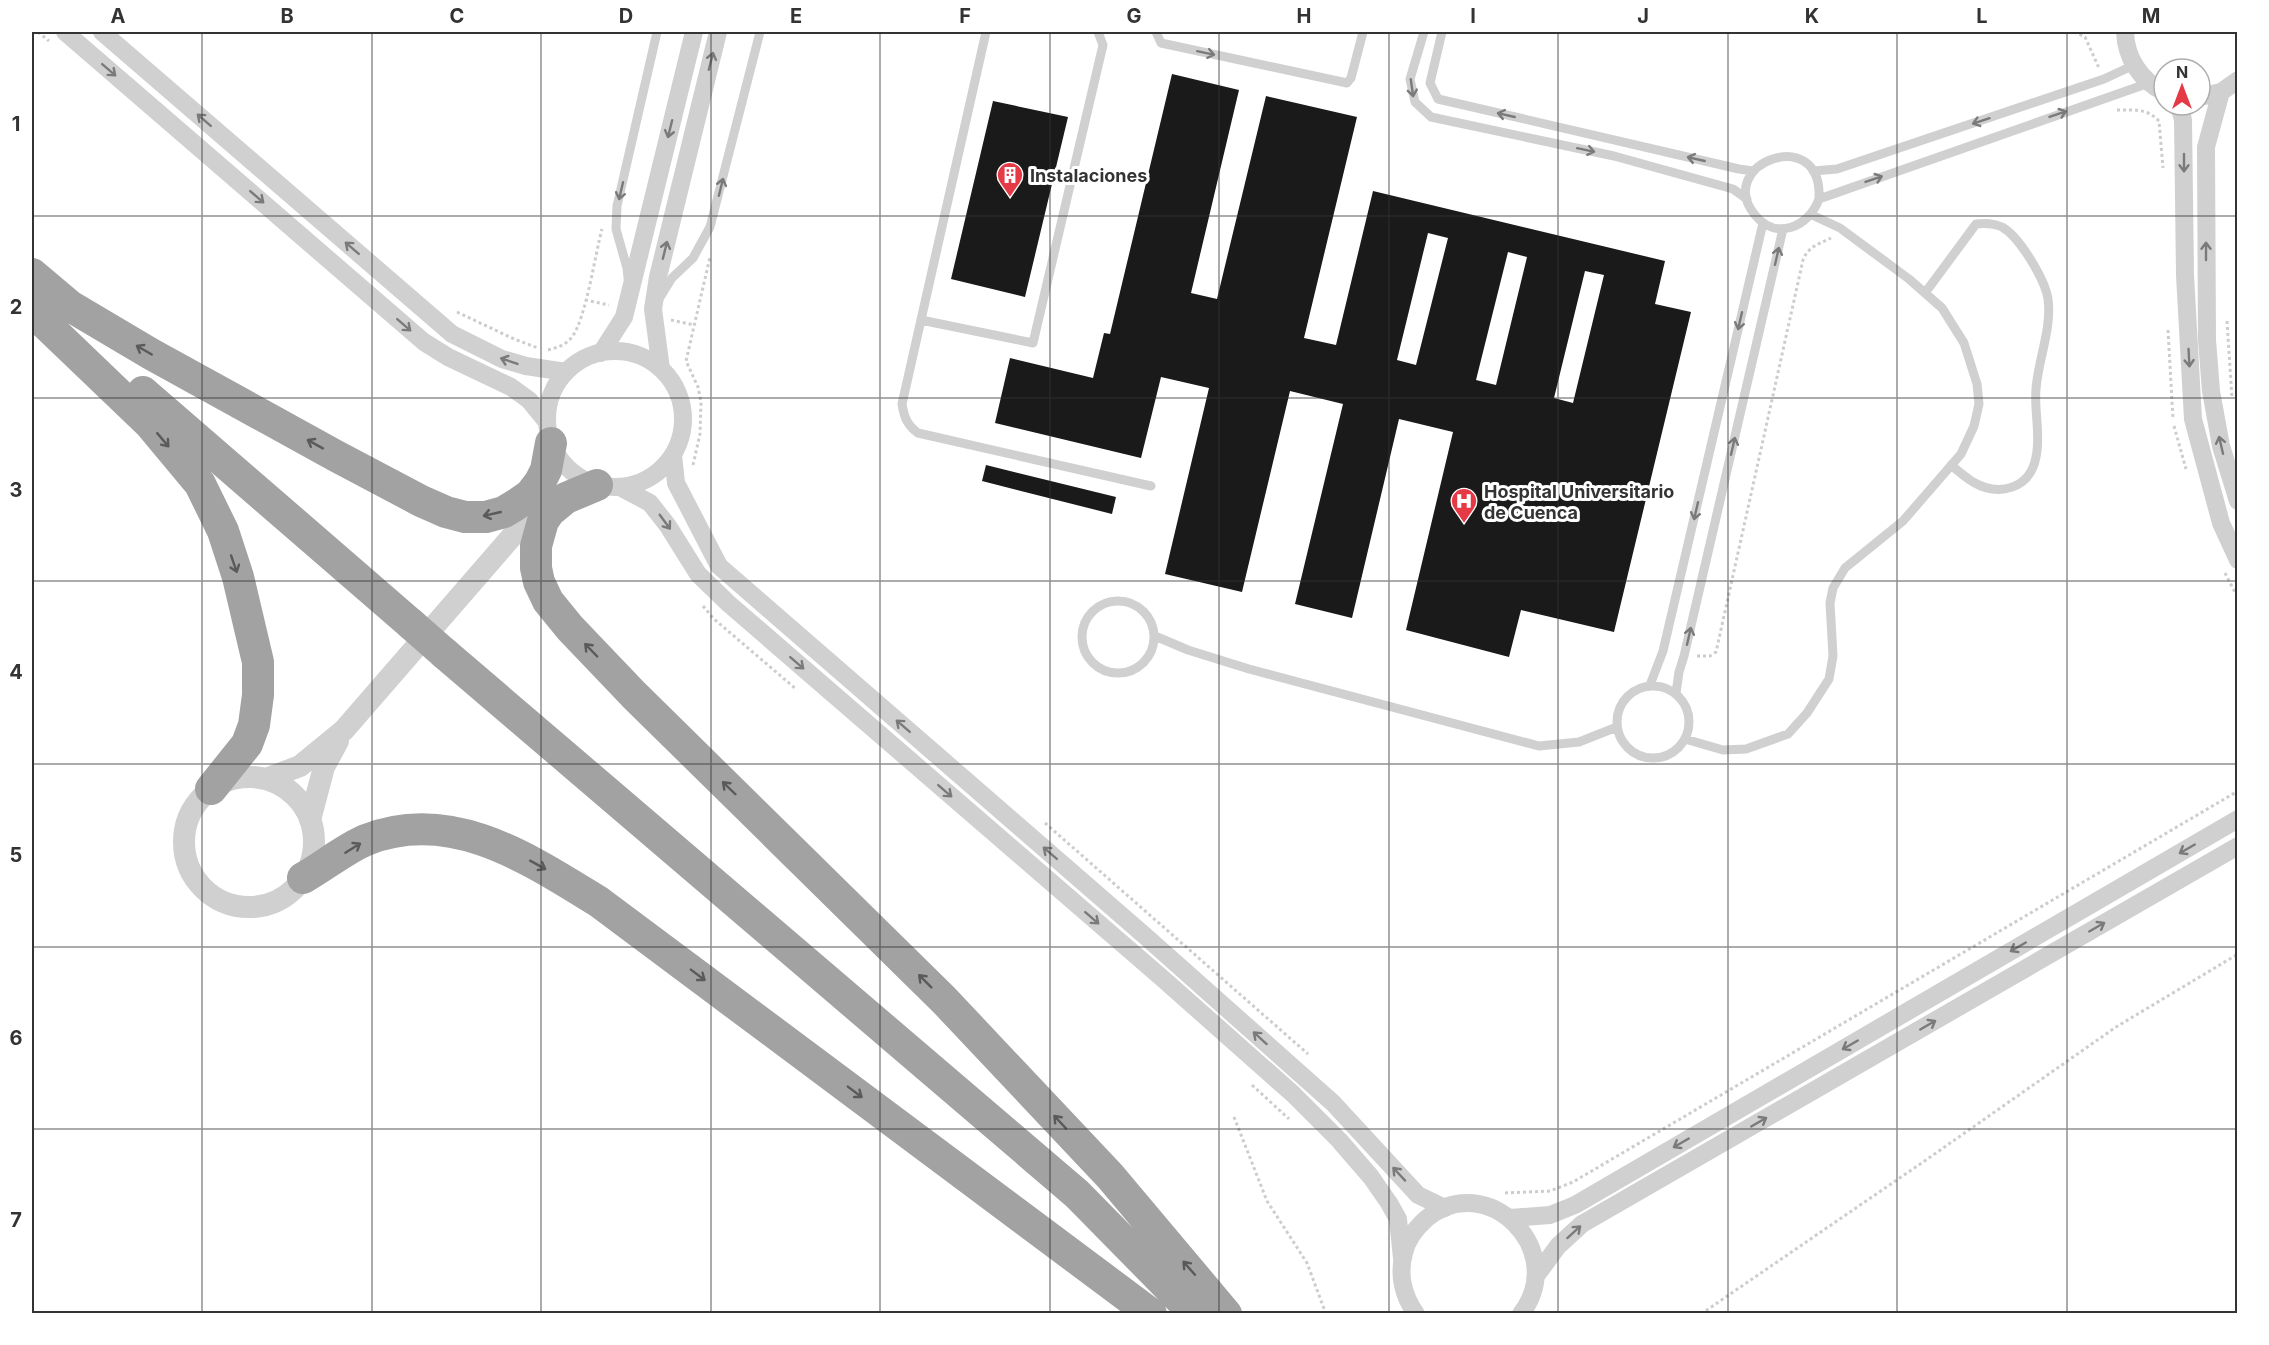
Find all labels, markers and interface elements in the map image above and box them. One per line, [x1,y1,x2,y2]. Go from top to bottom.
text: A [111,4,126,28]
text: B [280,4,294,28]
text: C [450,4,464,28]
text: D [619,4,633,28]
text: E [790,4,802,28]
text: F [959,4,971,28]
text: G [1126,4,1142,28]
text: H [1297,4,1311,28]
text: I [1470,4,1476,28]
text: J [1637,4,1649,28]
text: K [1805,4,1819,28]
text: L [1976,4,1988,28]
text: M [2142,4,2160,28]
one-way arrow [1196,48,1215,59]
one-way arrow [706,51,718,70]
north arrow [2152,57,2212,117]
text: N [2176,62,2188,82]
one-way arrow [101,63,116,77]
one-way arrow [1407,78,1418,97]
one-way arrow [2048,107,2067,118]
one-way arrow [1497,108,1516,120]
text: 1 [12,112,20,136]
one-way arrow [197,113,212,127]
one-way arrow [1972,116,1991,127]
one-way arrow [663,119,675,138]
one-way arrow [1576,145,1595,156]
one-way arrow [1686,153,1706,164]
one-way arrow [2178,153,2190,173]
building icon: Instalaciones [995,160,1025,198]
place label: Instalaciones [1030,165,1147,186]
one-way arrow [1864,172,1883,183]
one-way arrow [715,178,727,197]
one-way arrow [614,181,626,200]
one-way arrow [249,191,265,204]
one-way arrow [345,241,360,255]
one-way arrow [659,241,671,260]
one-way arrow [2200,242,2212,262]
one-way arrow [1772,247,1783,266]
text: 2 [10,295,22,319]
one-way arrow [1734,311,1746,330]
one-way arrow [396,318,411,332]
one-way arrow [136,343,153,355]
one-way arrow [2183,348,2194,368]
one-way arrow [500,354,519,365]
one-way arrow [157,432,170,448]
one-way arrow [2215,436,2227,455]
one-way arrow [1728,437,1739,456]
one-way arrow [307,438,324,450]
text: 3 [10,478,22,502]
place label: Hospital Universitario de Cuenca [1484,481,1674,523]
hospital icon: Hospital Universitario de Cuenca [1449,486,1479,524]
one-way arrow [1690,501,1701,520]
one-way arrow [483,509,502,521]
one-way arrow [659,514,671,530]
one-way arrow [229,554,240,573]
one-way arrow [1684,627,1695,646]
one-way arrow [584,643,598,658]
one-way arrow [789,656,804,670]
text: 4 [9,660,23,684]
one-way arrow [896,719,911,733]
one-way arrow [722,781,737,795]
one-way arrow [937,784,953,797]
one-way arrow [344,841,361,853]
text: 5 [10,843,22,867]
one-way arrow [2179,843,2196,855]
one-way arrow [1043,846,1058,860]
one-way arrow [529,859,546,871]
one-way arrow [1084,911,1099,925]
one-way arrow [2088,921,2105,933]
one-way arrow [2010,941,2027,953]
one-way arrow [690,969,706,982]
one-way arrow [918,974,932,989]
one-way arrow [1919,1019,1936,1031]
text: 6 [10,1026,23,1050]
one-way arrow [1252,1031,1267,1045]
one-way arrow [1842,1039,1859,1051]
one-way arrow [846,1086,862,1098]
one-way arrow [1052,1115,1067,1130]
one-way arrow [1751,1116,1768,1128]
one-way arrow [1673,1138,1691,1149]
one-way arrow [1392,1166,1406,1181]
text: 7 [10,1208,22,1232]
one-way arrow [1566,1225,1581,1239]
one-way arrow [1182,1261,1196,1276]

